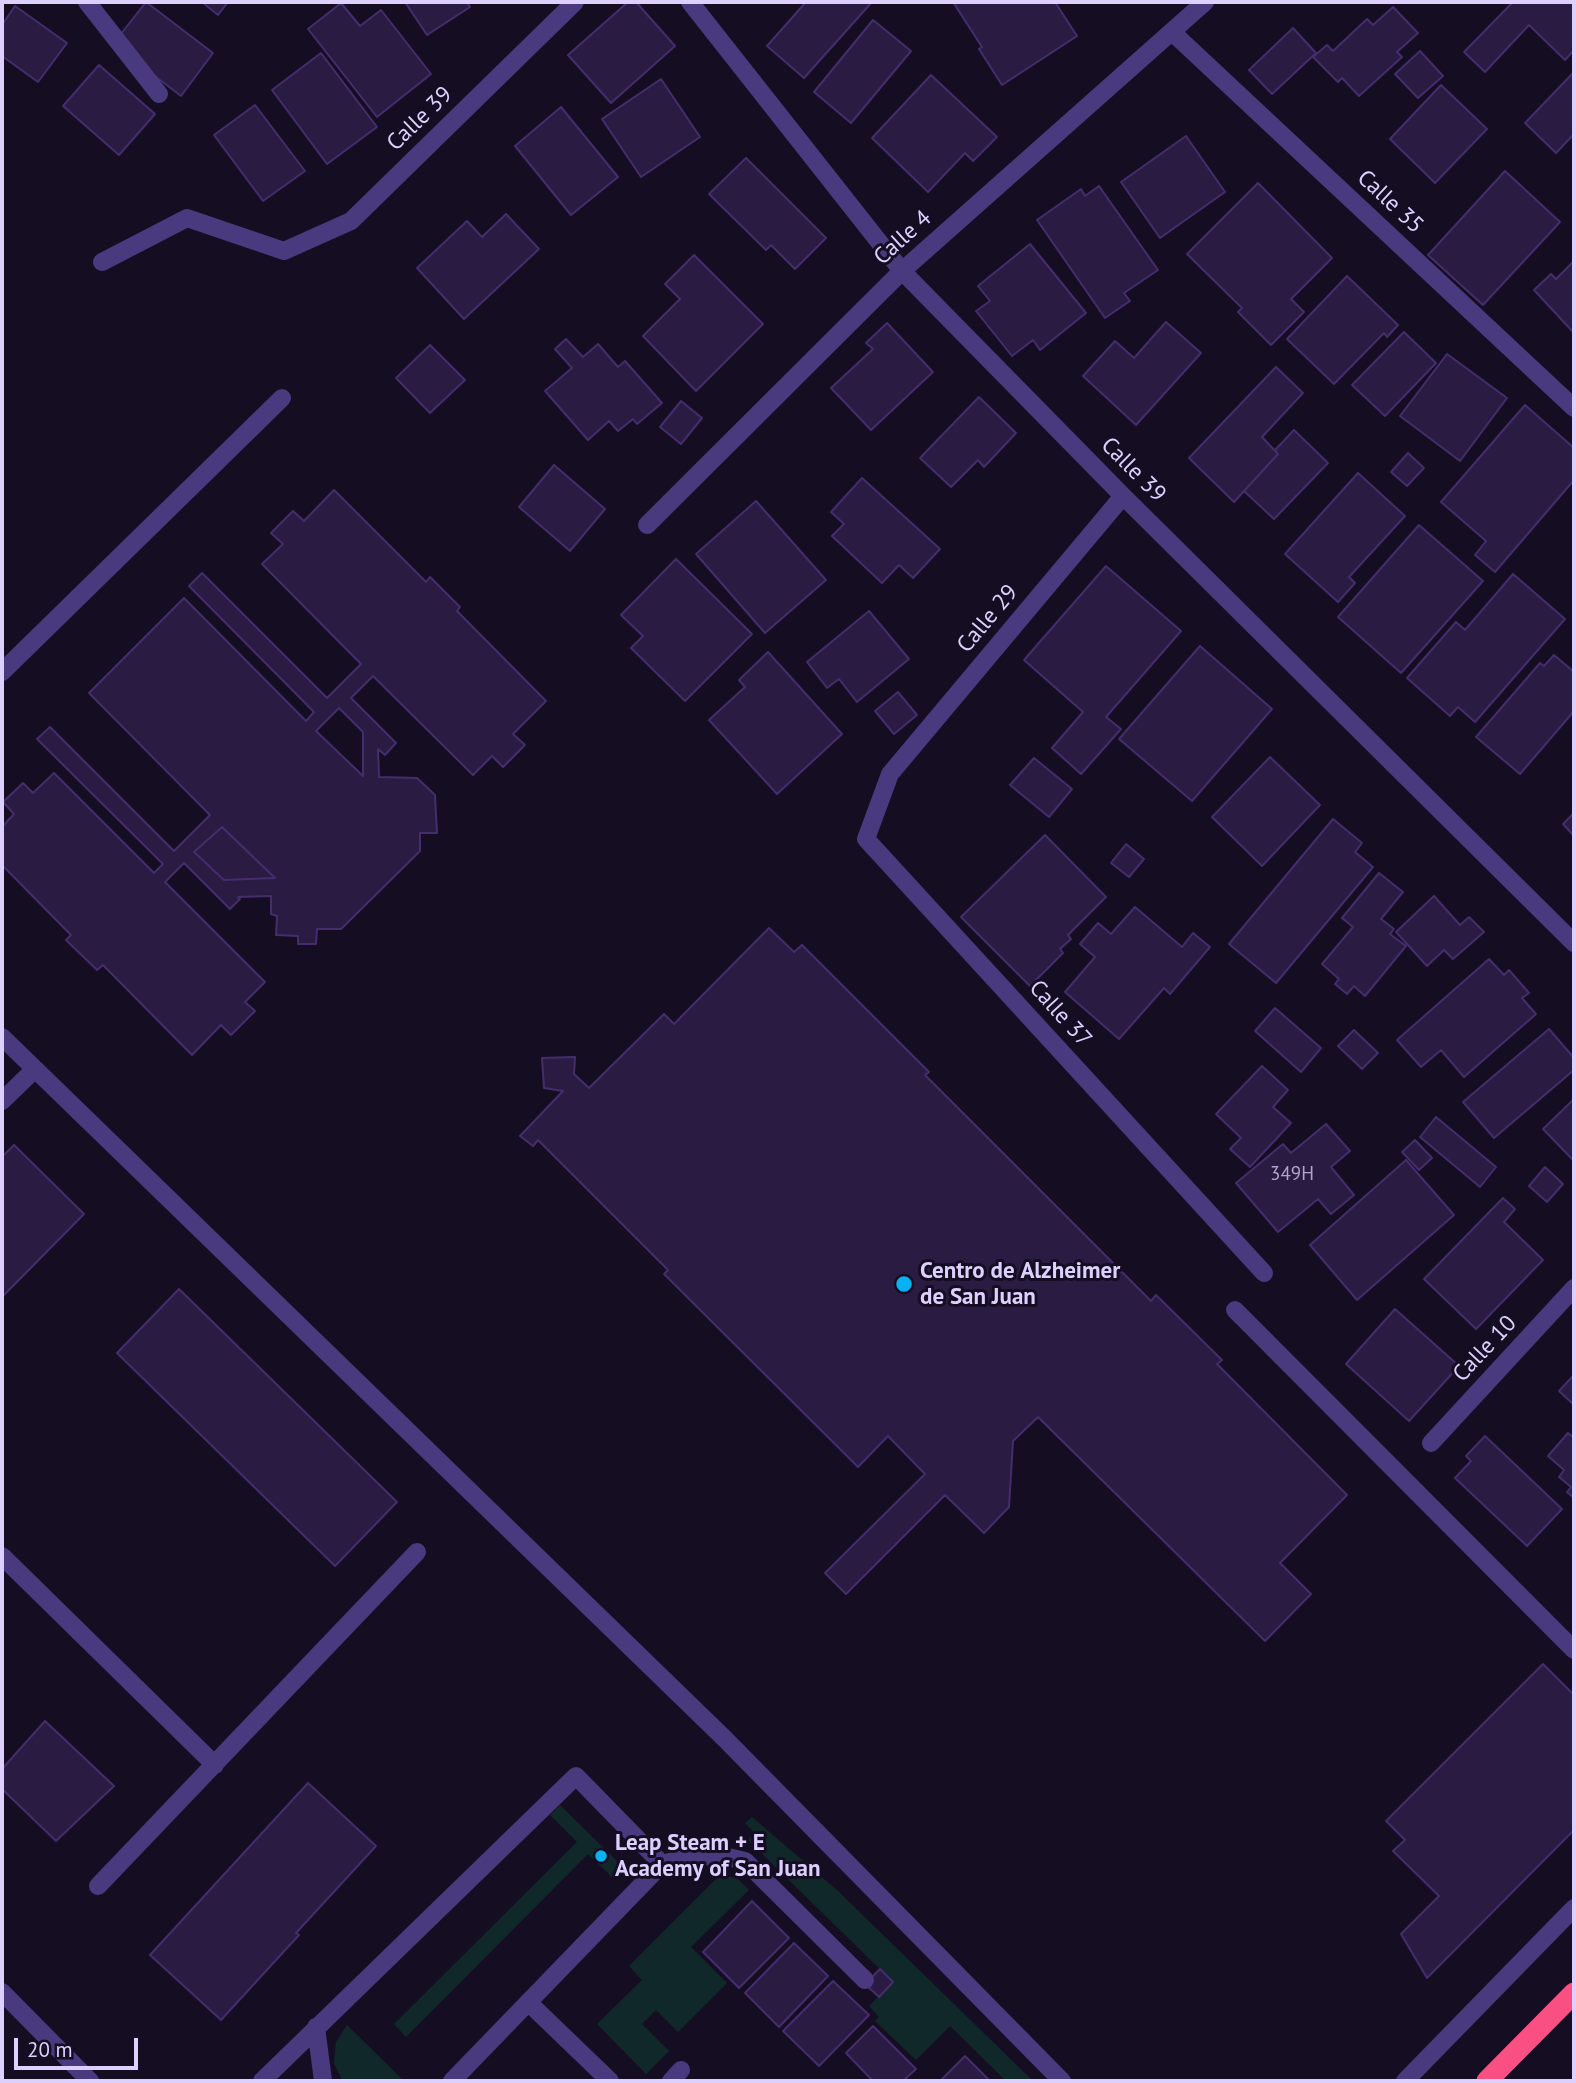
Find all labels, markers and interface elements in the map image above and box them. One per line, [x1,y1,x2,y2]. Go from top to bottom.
street label: Calle 39 [381,81,459,157]
street label: Calle 35 [1351,164,1429,240]
street label: Calle 4 [869,205,937,271]
street label: Calle 39 [1095,432,1171,508]
street label: Calle 29 [952,579,1024,659]
street label: Calle 37 [1023,975,1097,1053]
house number: 349H [1270,1164,1314,1186]
place label: Centro de Alzheimer de San Juan [920,1257,1120,1311]
marker: Centro de Alzheimer de San Juan [894,1274,914,1294]
street label: Calle 10 [1447,1310,1523,1388]
place label: Leap Steam + E Academy of San Juan [615,1829,820,1883]
marker: Leap Steam + E Academy of San Juan [593,1848,609,1864]
scale bar [18,2024,142,2068]
text: 20 m [27,2036,73,2063]

